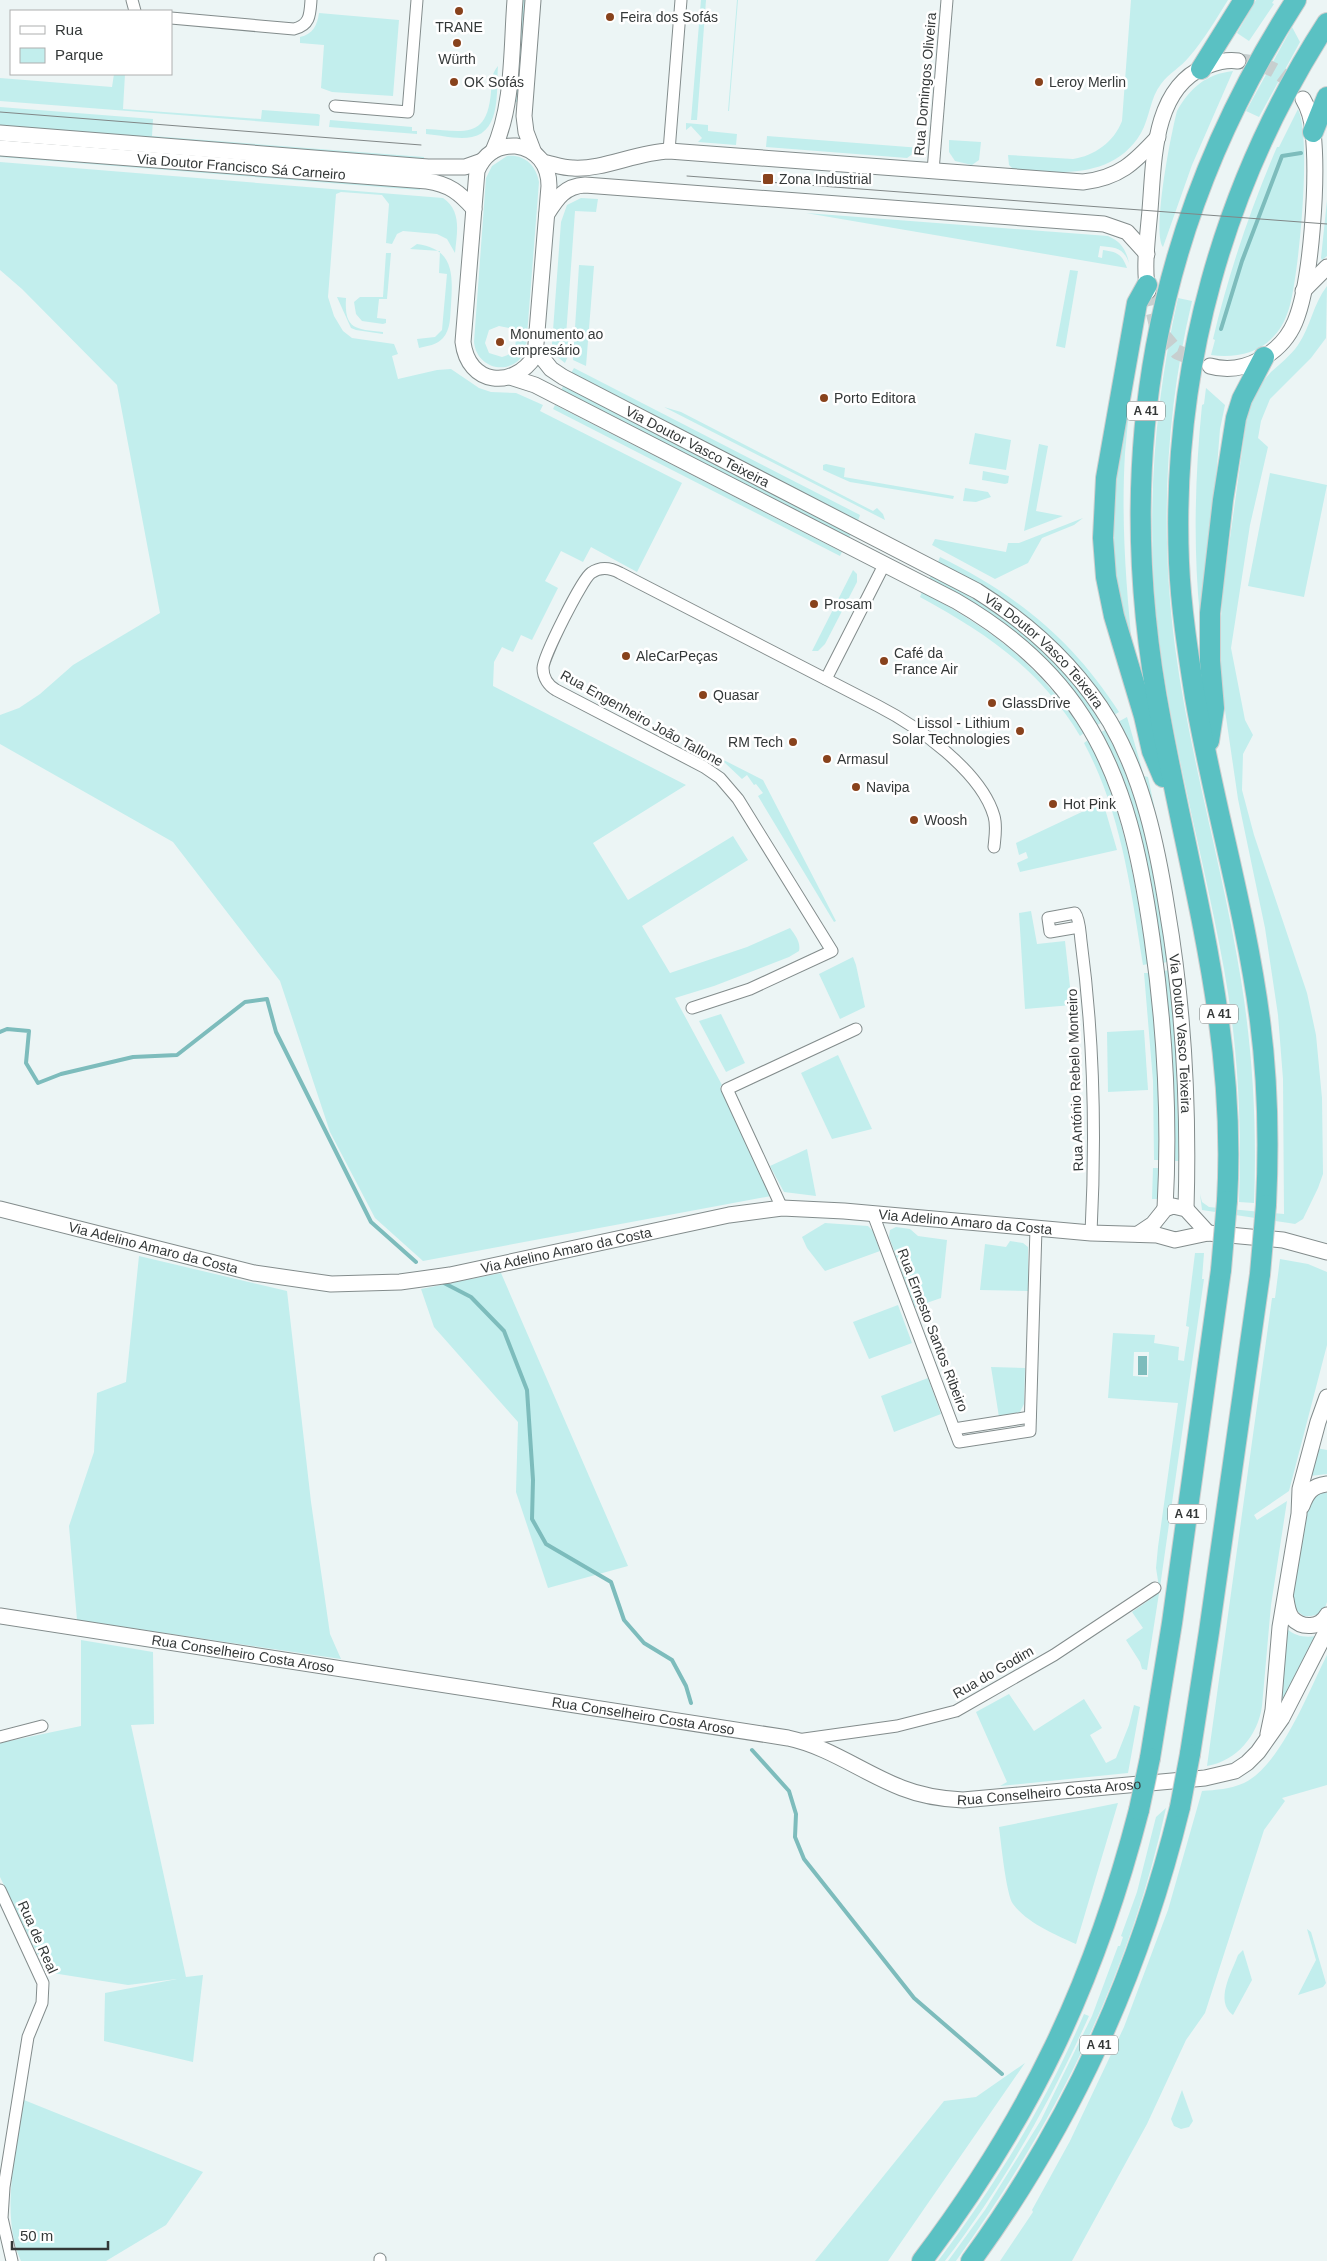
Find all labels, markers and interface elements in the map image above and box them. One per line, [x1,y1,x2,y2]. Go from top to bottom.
marker: TRANE [453,5,465,17]
place label: Feira dos Sofás [620,9,718,25]
legend [10,10,172,75]
marker: Feira dos Sofás [604,11,616,23]
street label: Rua Domingos Oliveira [911,11,939,156]
place label: TRANE [435,19,483,35]
text: Rua [55,21,83,38]
marker: Würth [451,37,463,49]
text: Parque [55,46,103,63]
place label: Würth [438,51,476,67]
place label: OK Sofás [464,74,524,90]
place label: Leroy Merlin [1049,74,1126,90]
marker: OK Sofás [448,76,460,88]
marker: Leroy Merlin [1033,76,1045,88]
street label: Via Doutor Francisco Sá Carneiro [136,151,346,183]
place label: Zona Industrial [779,171,872,187]
marker: Zona Industrial [761,172,775,186]
place label: Monumento ao empresário [510,326,604,358]
marker: Monumento ao empresário [494,336,506,348]
place label: Porto Editora [834,390,916,406]
marker: Porto Editora [818,392,830,404]
road number: A 41 [1127,402,1165,421]
street label: Via Doutor Vasco Teixeira [623,403,772,490]
street label: Via Doutor Vasco Teixeira [981,590,1107,711]
place label: Prosam [824,596,872,612]
marker: Prosam [808,598,820,610]
place label: Café da France Air [894,645,958,677]
place label: AleCarPeças [636,648,718,664]
marker: AleCarPeças [620,650,632,662]
marker: Café da France Air [878,655,890,667]
street label: Rua Engenheiro João Tallone [558,667,726,770]
place label: Quasar [713,687,759,703]
marker: Quasar [697,689,709,701]
place label: GlassDrive [1002,695,1071,711]
marker: GlassDrive [986,697,998,709]
place label: Lissol - Lithium Solar Technologies [892,715,1010,747]
marker: Lissol - Lithium Solar Technologies [1014,725,1026,737]
place label: RM Tech [728,734,783,750]
marker: RM Tech [787,736,799,748]
place label: Armasul [837,751,888,767]
marker: Armasul [821,753,833,765]
place label: Navipa [866,779,910,795]
marker: Navipa [850,781,862,793]
place label: Hot Pink [1063,796,1117,812]
marker: Hot Pink [1047,798,1059,810]
place label: Woosh [924,812,967,828]
marker: Woosh [908,814,920,826]
street label: Via Doutor Vasco Teixeira [1166,953,1194,1113]
street label: Rua António Rebelo Monteiro [1064,988,1086,1172]
road number: A 41 [1200,1004,1238,1024]
street label: Via Adelino Amaro da Costa [878,1206,1053,1238]
street label: Via Adelino Amaro da Costa [67,1219,240,1277]
street label: Via Adelino Amaro da Costa [479,1224,653,1276]
street label: Rua Ernesto Santos Ribeiro [894,1246,972,1414]
road number: A 41 [1168,1505,1206,1524]
street label: Rua Conselheiro Costa Aroso [151,1632,336,1676]
street label: Rua do Godim [950,1643,1036,1701]
street label: Rua Conselheiro Costa Aroso [551,1694,736,1738]
street label: Rua Conselheiro Costa Aroso [957,1776,1142,1808]
street label: Rua de Real [15,1898,61,1976]
road number: A 41 [1080,2036,1118,2054]
scale bar [12,2218,109,2250]
text: 50 m [20,2227,53,2244]

